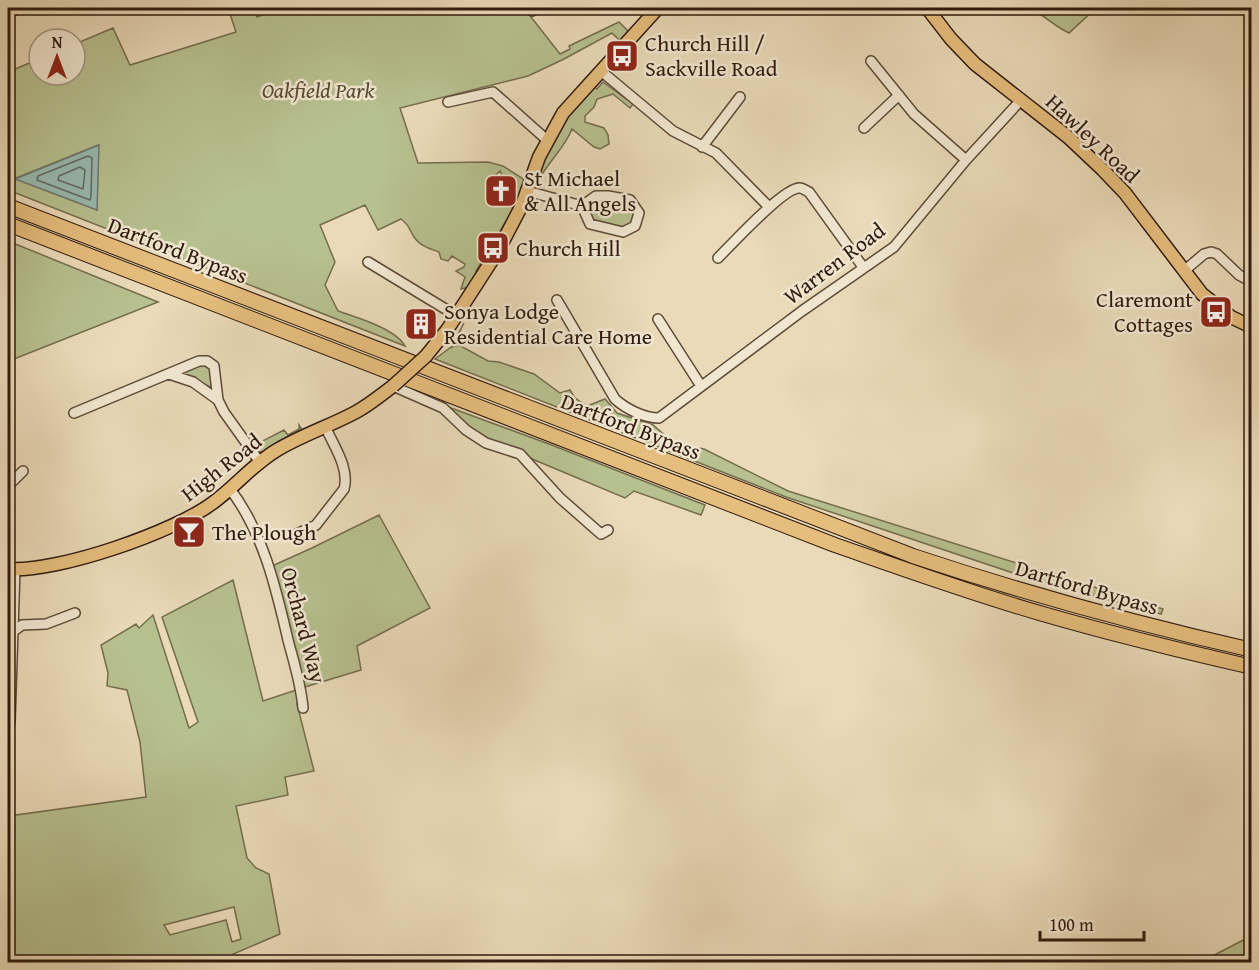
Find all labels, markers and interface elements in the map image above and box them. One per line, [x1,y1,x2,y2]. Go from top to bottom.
north arrow [27,27,87,87]
place label: Church Hill / Sackville Road [645,27,778,84]
text: N [52,30,63,54]
bus stop icon: Church Hill / Sackville Road [604,38,640,74]
park label: Oakfield Park [262,74,375,106]
street label: Hawley Road [1039,86,1147,190]
place label: St Michael & All Angels [524,162,636,219]
church icon: St Michael & All Angels [483,173,519,209]
street label: Dartford Bypass [103,209,253,291]
street label: Warren Road [777,214,892,312]
bus stop icon: Church Hill [475,230,511,266]
place label: Church Hill [516,232,621,264]
place label: Claremont Cottages [1096,283,1193,340]
bus stop icon: Claremont Cottages [1198,294,1234,330]
place label: Sonya Lodge Residential Care Home [444,295,652,352]
building icon: Sonya Lodge Residential Care Home [403,306,439,342]
street label: Dartford Bypass [556,385,706,467]
street label: High Road [174,425,268,509]
bar icon: The Plough [171,514,207,550]
place label: The Plough [212,516,317,548]
street label: Dartford Bypass [1012,551,1162,623]
street label: Orchard Way [273,563,335,687]
scale bar [1040,904,1144,942]
text: 100 m [1049,911,1094,938]

